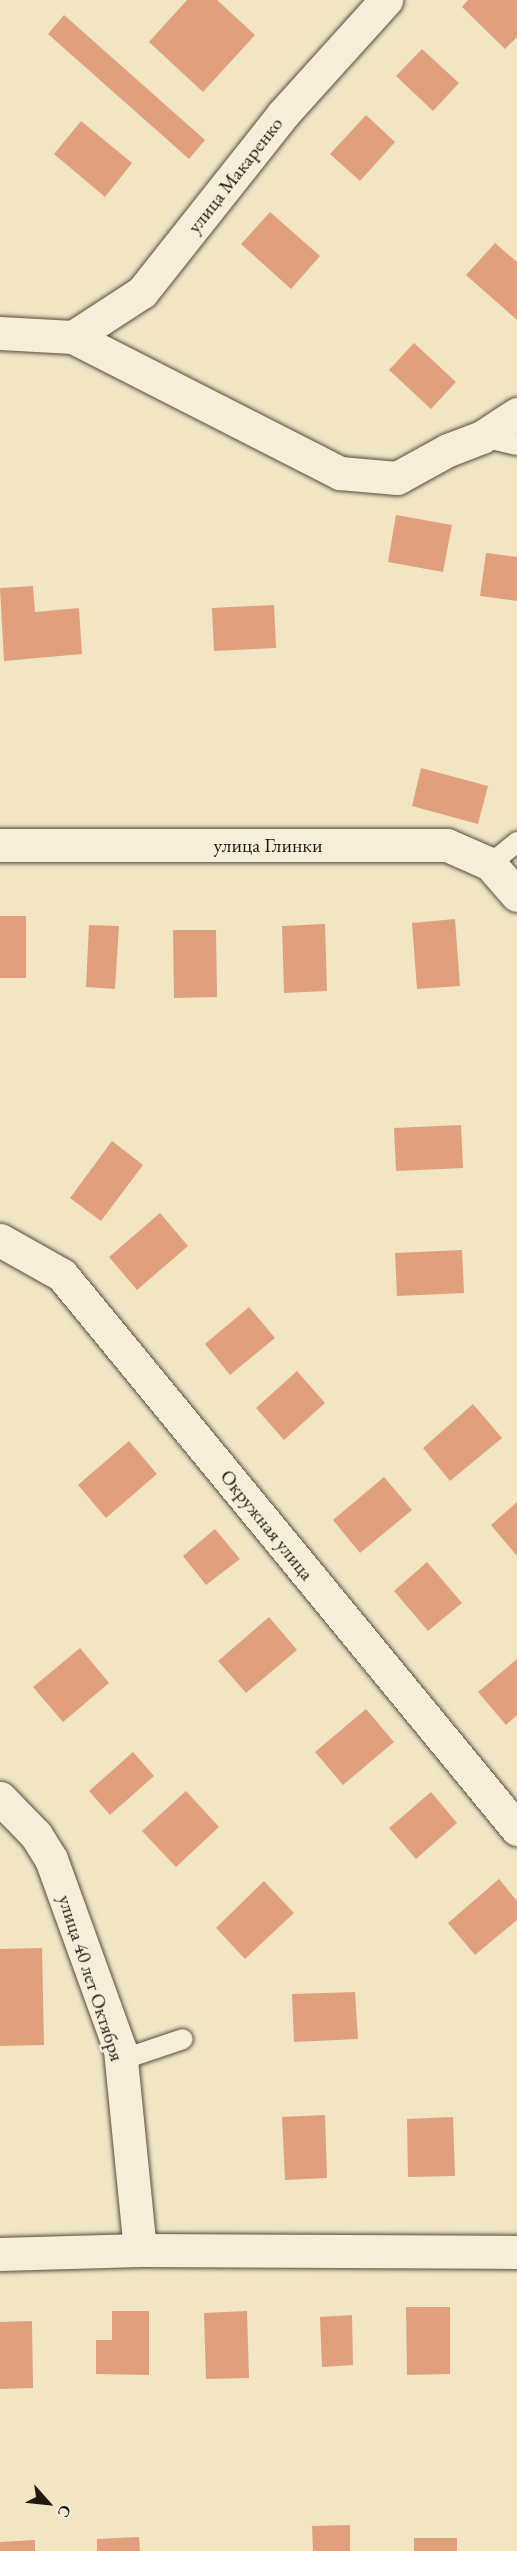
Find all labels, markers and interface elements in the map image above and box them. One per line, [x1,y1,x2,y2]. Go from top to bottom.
street label: улица Макаренко [182,112,288,238]
street label: улица Глинки [214,833,322,857]
street label: Окружная улица [215,1465,319,1585]
street label: улица 40 лет Октября [53,1892,129,2064]
north arrow [18,2473,78,2533]
text: С [53,2502,76,2521]

